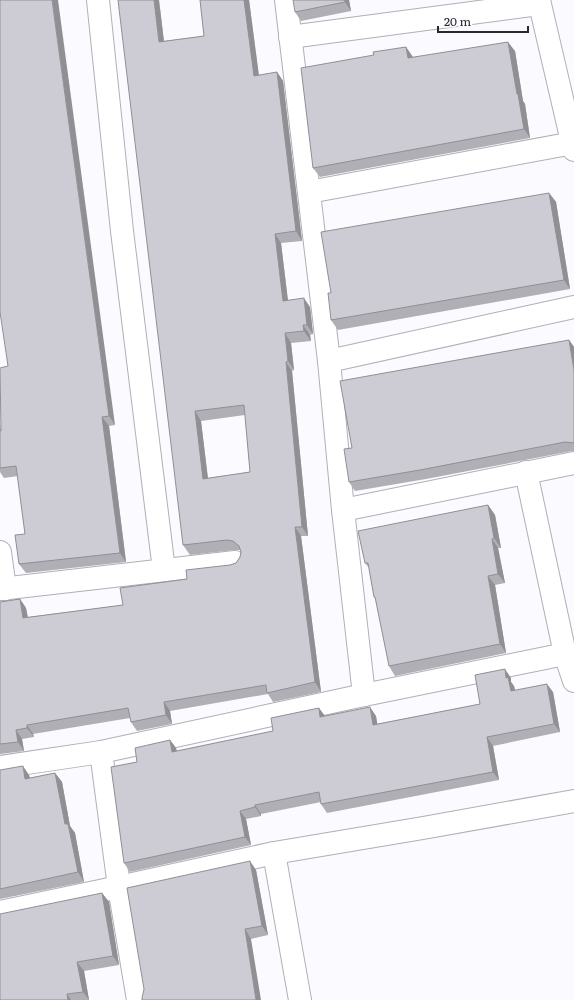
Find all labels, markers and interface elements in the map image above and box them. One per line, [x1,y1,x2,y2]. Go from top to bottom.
scale bar [438,8,528,34]
text: 20 m [444,12,471,30]

